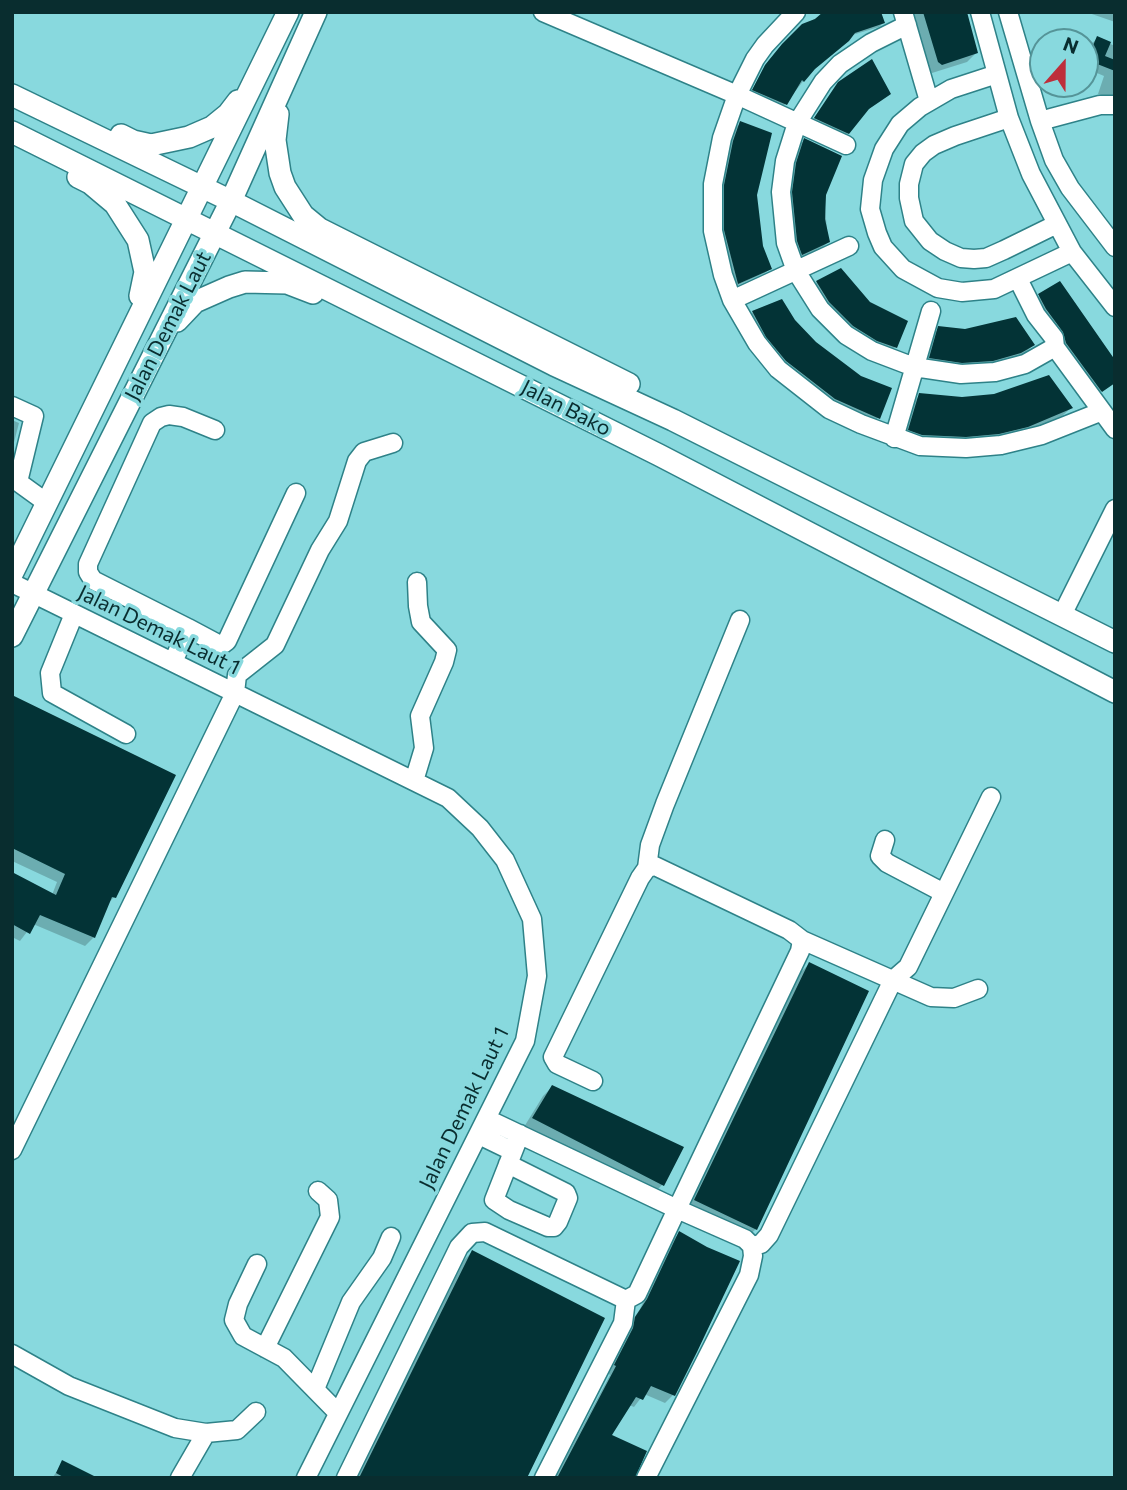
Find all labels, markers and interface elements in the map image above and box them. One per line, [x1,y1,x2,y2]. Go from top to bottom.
north arrow [1029,28,1099,98]
text: N [1060,32,1082,58]
street label: Jalan Demak Laut [120,247,216,405]
street label: Jalan Bako [517,375,615,441]
street label: Jalan Demak Laut 1 [74,580,244,680]
street label: Jalan Demak Laut 1 [414,1023,514,1193]

